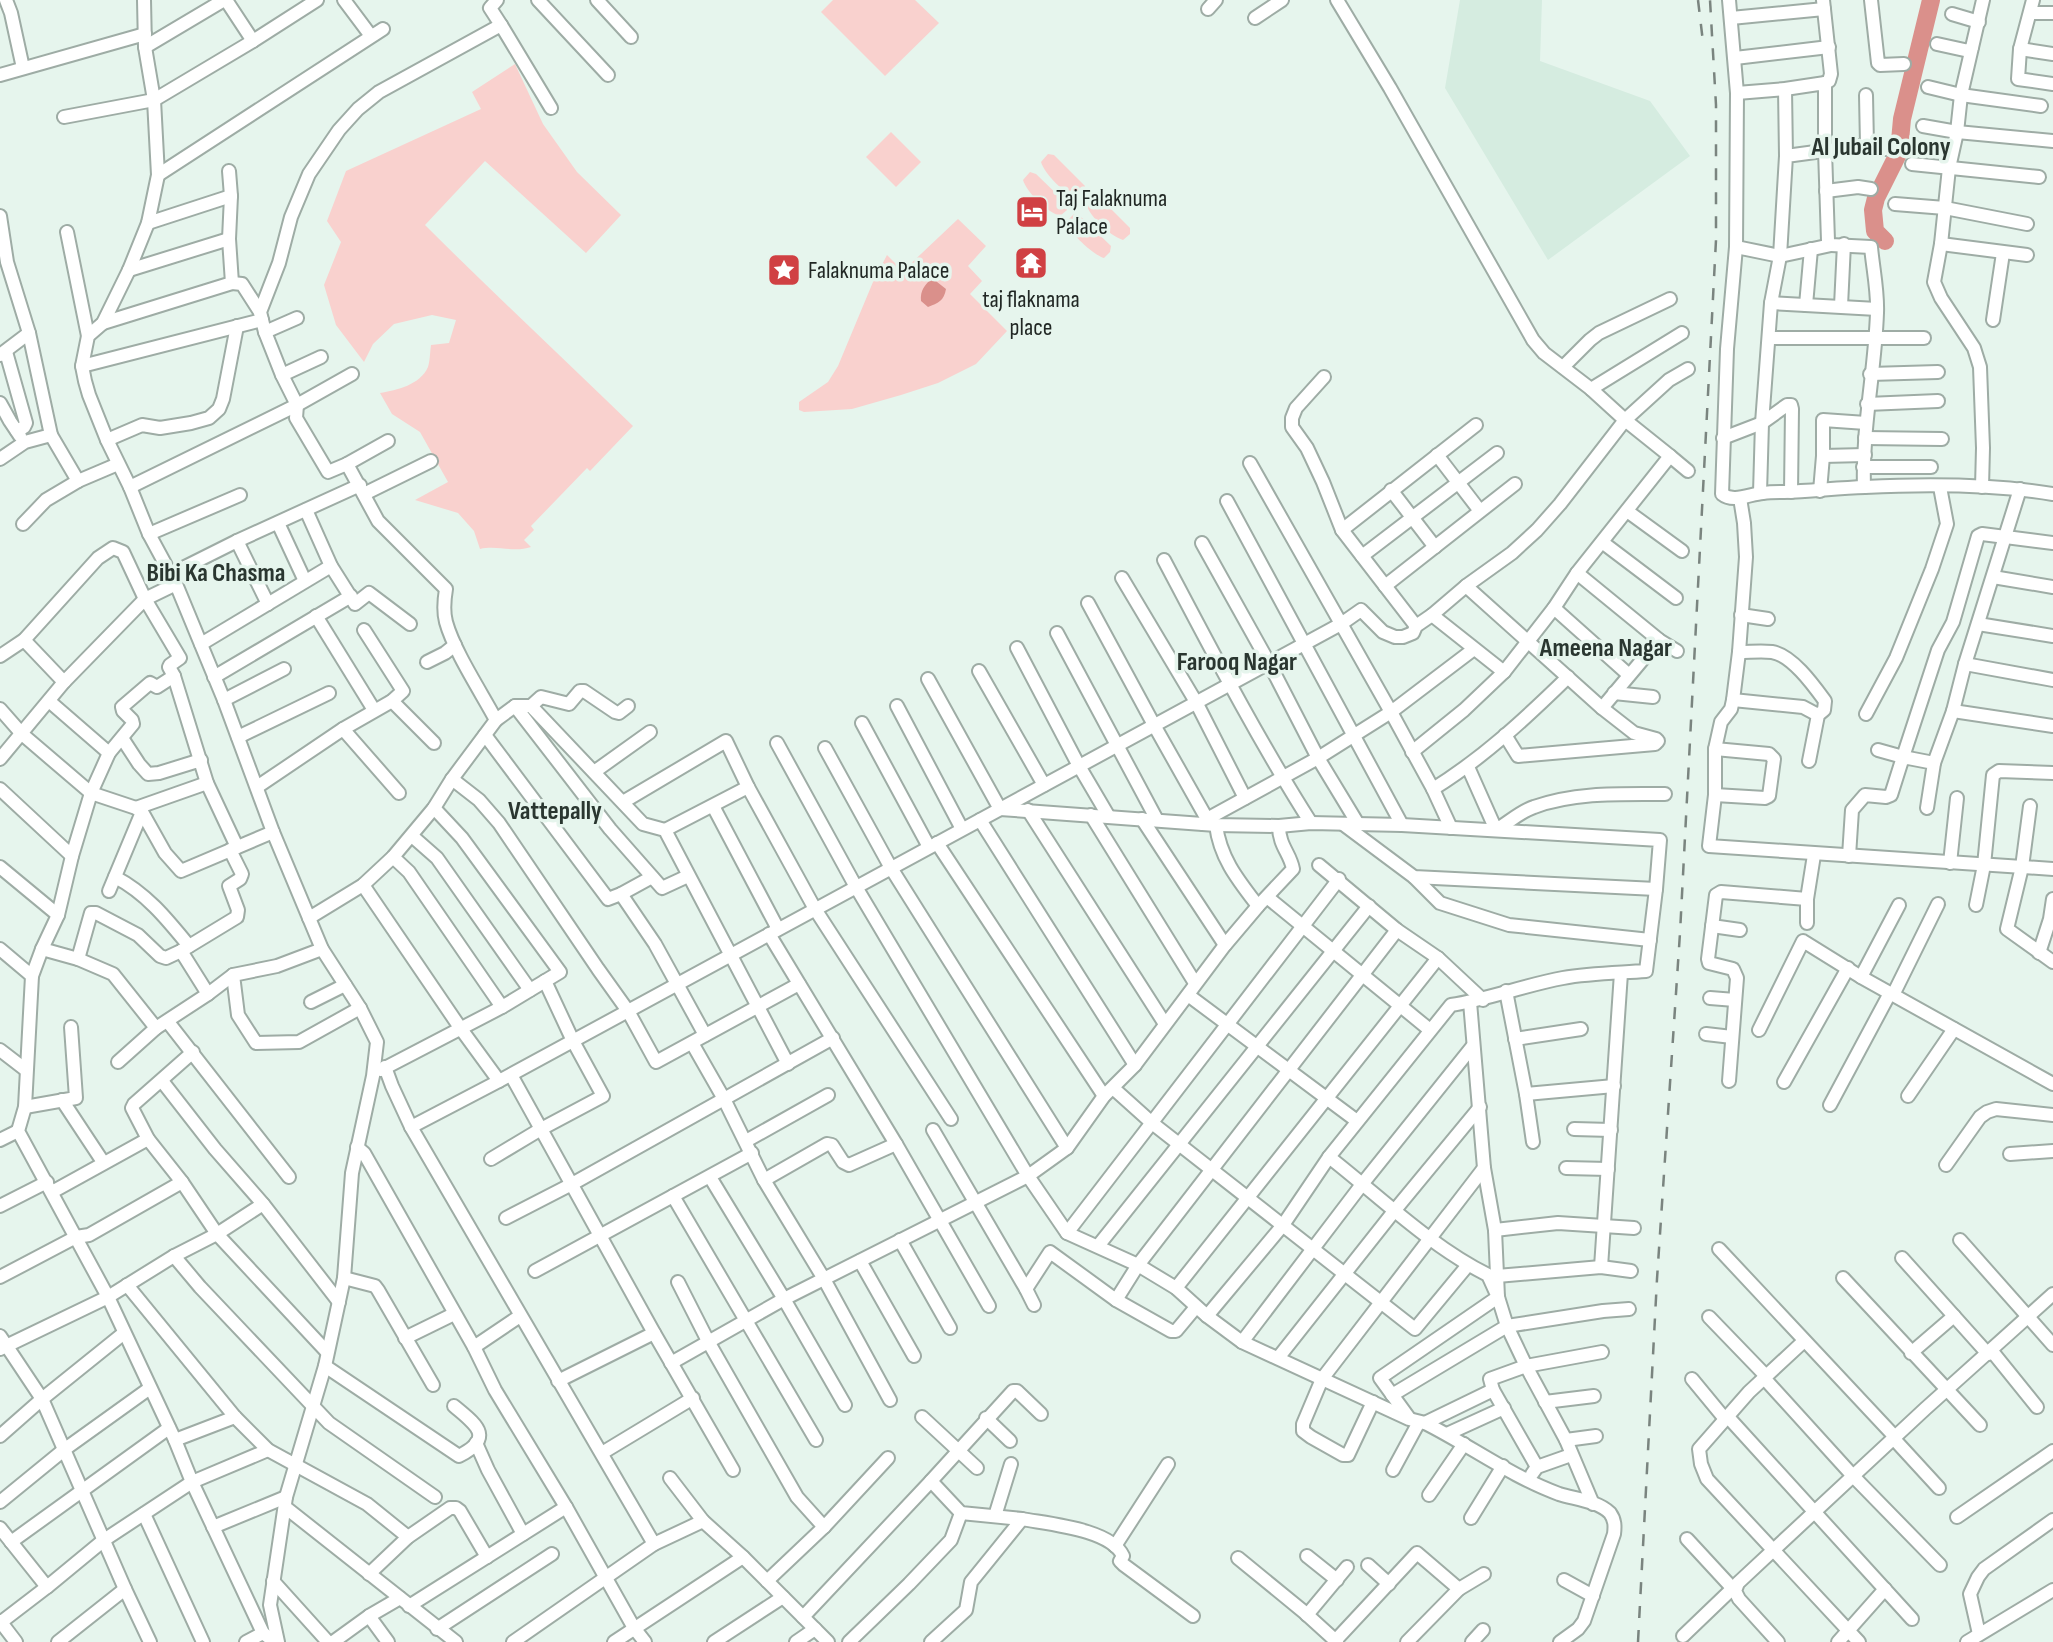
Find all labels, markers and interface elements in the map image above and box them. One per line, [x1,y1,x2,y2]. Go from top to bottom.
district label: Al Jubail Colony [1810,132,1951,163]
place label: Taj Falaknuma Palace [1056,184,1167,241]
hotel icon: Taj Falaknuma Palace [1013,193,1051,231]
temple icon: taj flaknama place [1012,244,1050,282]
place icon: Falaknuma Palace [765,251,803,289]
place label: Falaknuma Palace [808,256,949,285]
place label: taj flaknama place [982,285,1080,342]
district label: Bibi Ka Chasma [147,558,285,589]
district label: Ameena Nagar [1539,633,1672,664]
district label: Farooq Nagar [1177,647,1297,678]
district label: Vattepally [508,796,602,827]

